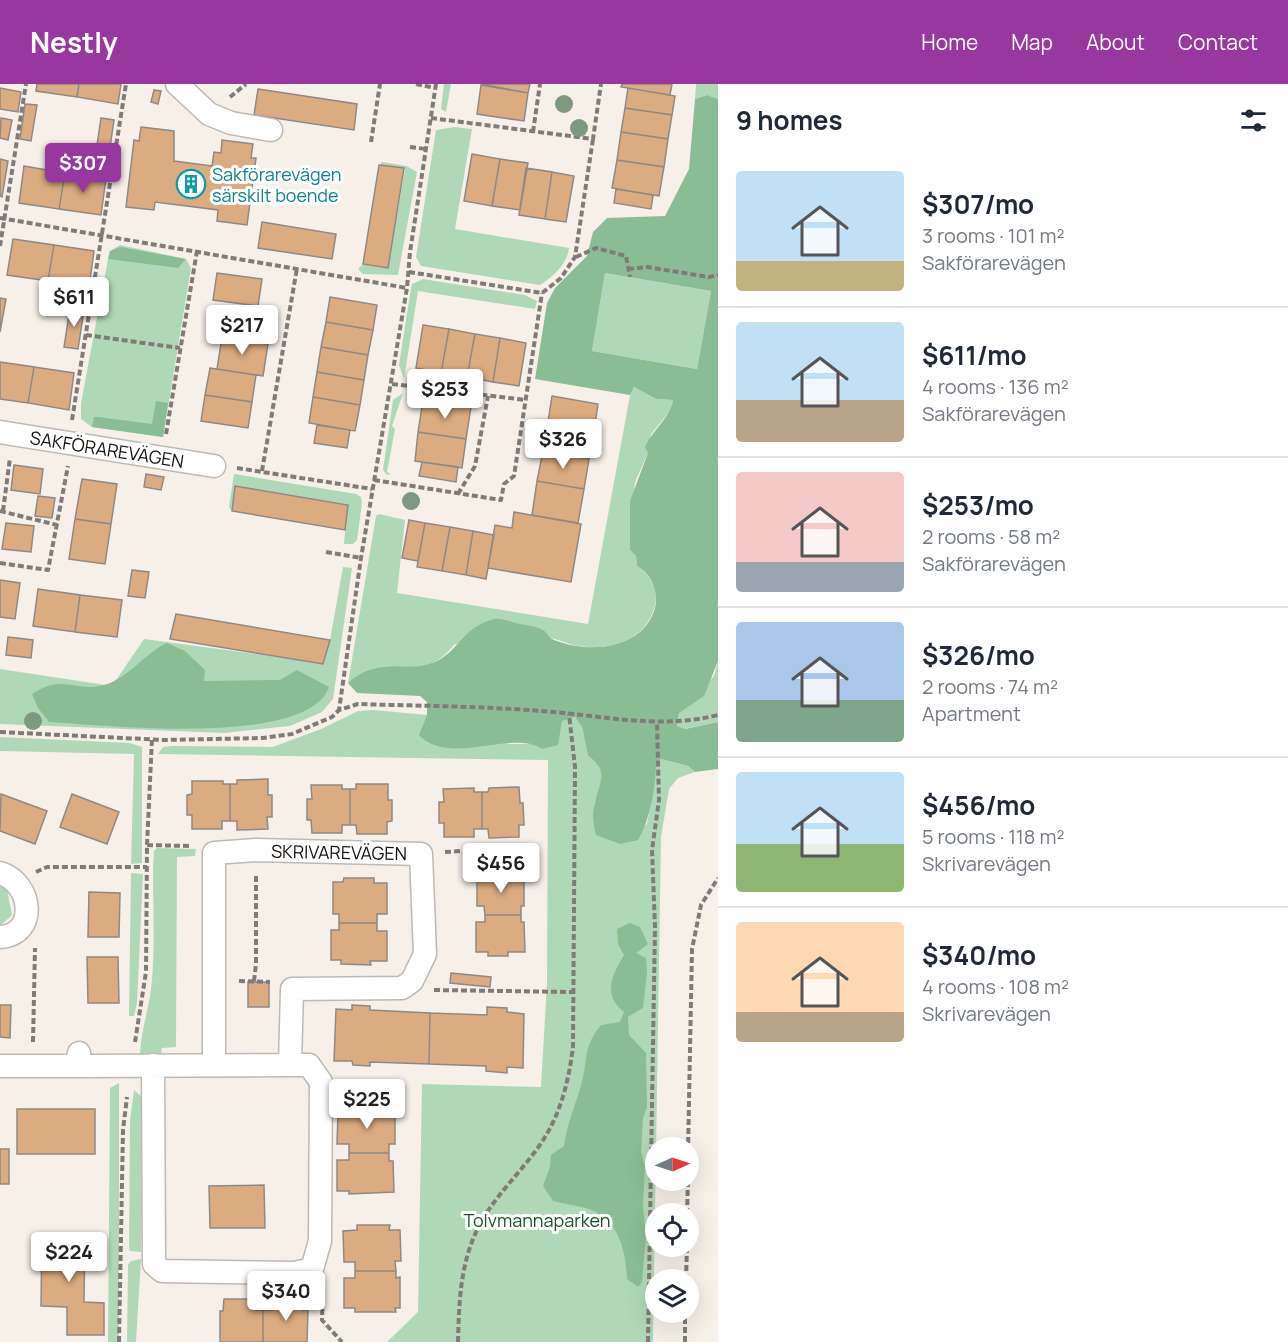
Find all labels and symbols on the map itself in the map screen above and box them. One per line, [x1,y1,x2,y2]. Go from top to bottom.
pin: $307 [47,143,119,194]
place label: Sakförarevägen särskilt boende [212,162,342,207]
building icon: Sakförarevägen särskilt boende [175,168,207,200]
pin: $611 [38,277,110,328]
pin: $217 [206,305,278,356]
pin: $253 [409,369,481,420]
pin: $326 [527,419,599,470]
street label: SAKFÖRAREVÄGEN [28,425,186,473]
street label: SKRIVAREVÄGEN [271,839,407,865]
pin: $456 [465,843,537,894]
pin: $225 [331,1079,403,1130]
north arrow [645,1137,699,1191]
park label: Tolvmannaparken [464,1208,610,1232]
pin: $224 [33,1232,105,1283]
pin: $340 [250,1271,322,1322]

